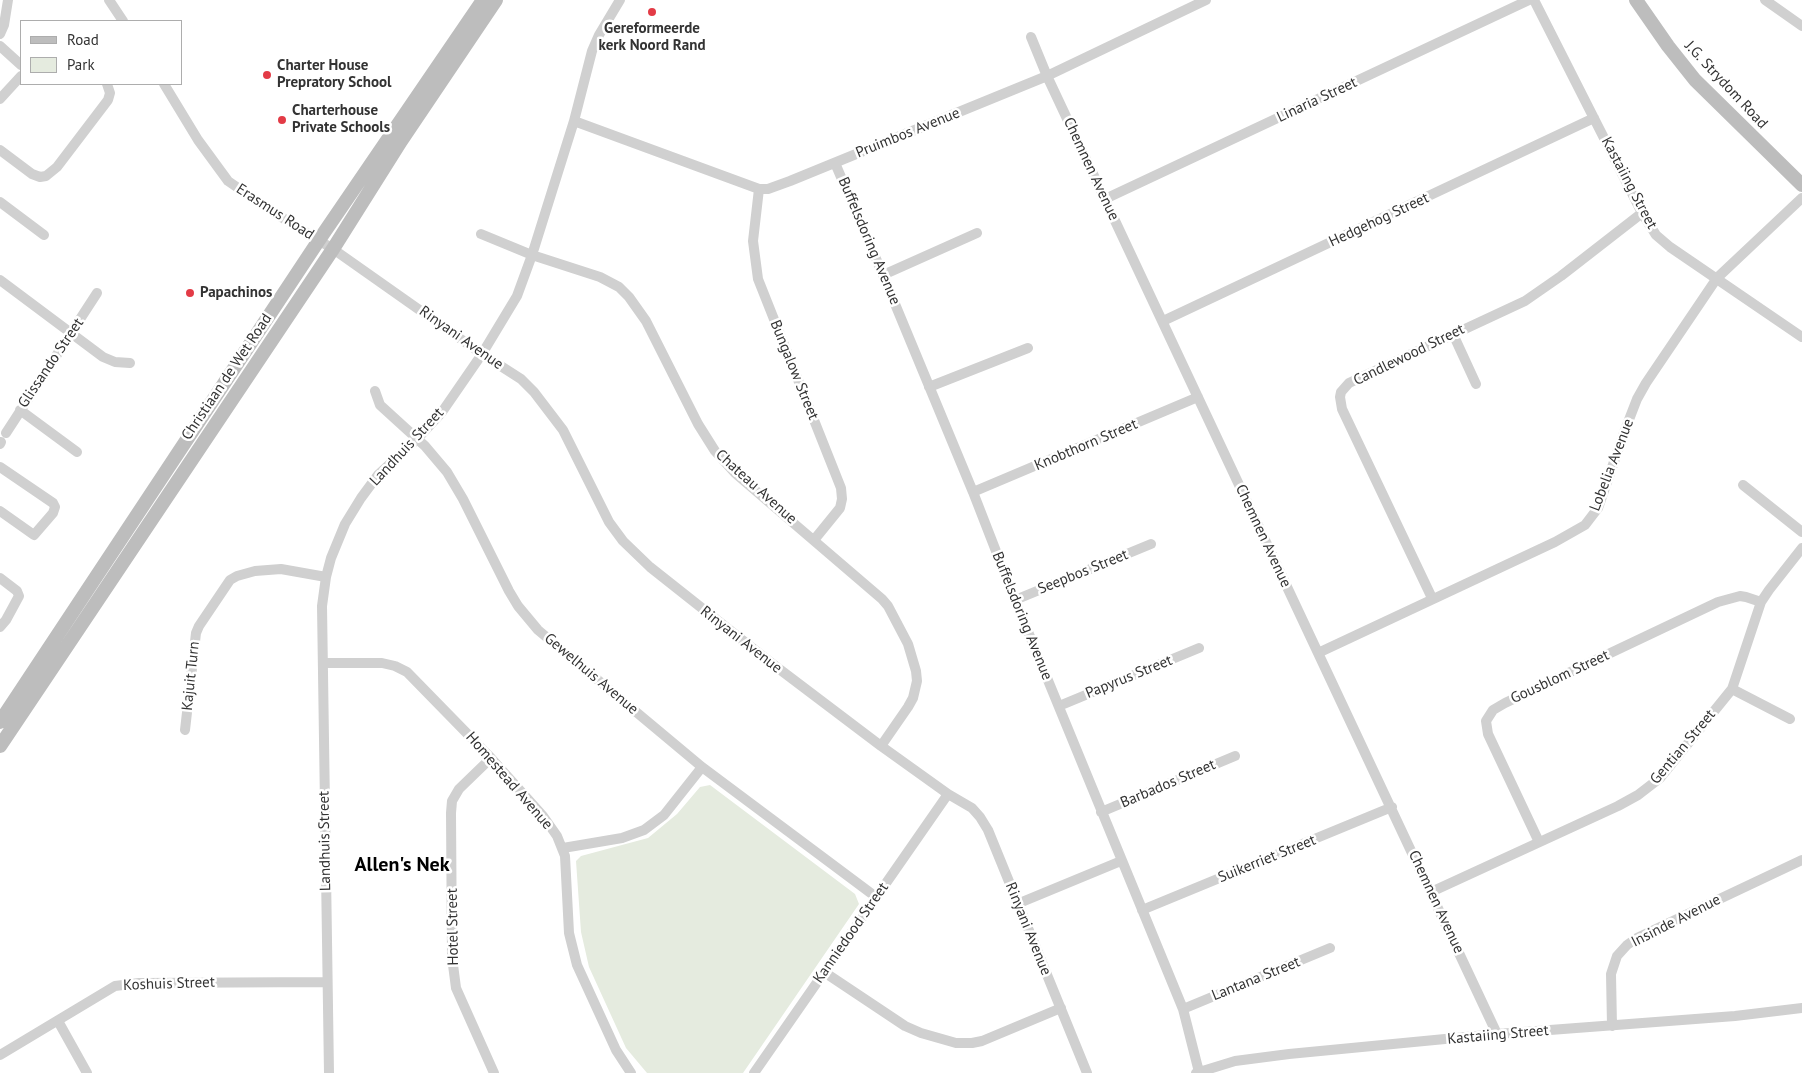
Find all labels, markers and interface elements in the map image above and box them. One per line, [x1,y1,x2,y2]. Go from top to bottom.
marker: Gereformeerde kerk Noord Rand [646,6,658,18]
legend [20,20,182,85]
place label: Gereformeerde kerk Noord Rand [598,20,706,55]
text: Road [67,30,99,49]
street label: J.G. Strydom Road [1681,37,1771,133]
text: Park [67,55,95,74]
place label: Charter House Prepratory School [277,57,391,92]
marker: Charter House Prepratory School [261,69,273,81]
street label: Linaria Street [1274,74,1360,126]
place label: Charterhouse Private Schools [292,102,390,137]
street label: Pruimbos Avenue [853,104,963,162]
marker: Charterhouse Private Schools [276,114,288,126]
street label: Chemnen Avenue [1059,115,1123,223]
street label: Kastaiing Street [1597,134,1661,232]
street label: Buffelsdoring Avenue [834,174,904,308]
street label: Erasmus Road [233,180,317,244]
street label: Hedgehog Street [1326,189,1432,251]
place label: Papachinos [200,284,272,302]
marker: Papachinos [184,287,196,299]
street label: Rinyani Avenue [415,302,507,374]
street label: Christiaan de Wet Road [178,310,276,444]
street label: Glissando Street [14,315,88,411]
street label: Bungalow Street [766,317,822,423]
street label: Candlewood Street [1351,320,1467,390]
street label: Landhuis Street [366,404,448,490]
street label: Knobthorn Street [1032,415,1140,475]
street label: Lobelia Avenue [1586,416,1638,514]
street label: Chateau Avenue [712,446,800,528]
street label: Chemnen Avenue [1231,482,1295,590]
street label: Seepbos Street [1035,546,1131,598]
street label: Buffelsdoring Avenue [988,549,1056,683]
street label: Rinyani Avenue [697,603,785,677]
street label: Gewelhuis Avenue [540,630,642,718]
street label: Kajuit Turn [178,640,204,712]
street label: Gousblom Street [1508,646,1612,708]
street label: Papyrus Street [1083,651,1175,703]
street label: Gentian Street [1647,706,1719,788]
street label: Homestead Avenue [462,729,556,833]
street label: Barbados Street [1118,756,1218,812]
street label: Landhuis Street [315,791,335,891]
street label: Suikerriet Street [1215,831,1319,887]
street label: Chemnen Avenue [1404,848,1468,956]
district label: Allen's Nek [354,853,450,877]
street label: Kanniedood Street [810,879,892,987]
street label: Rinyani Avenue [1001,880,1055,978]
street label: Hotel Street [443,888,463,966]
street label: Insinde Avenue [1628,891,1724,951]
street label: Lantana Street [1209,953,1303,1005]
street label: Koshuis Street [123,973,215,995]
street label: Kastaiing Street [1447,1022,1549,1048]

